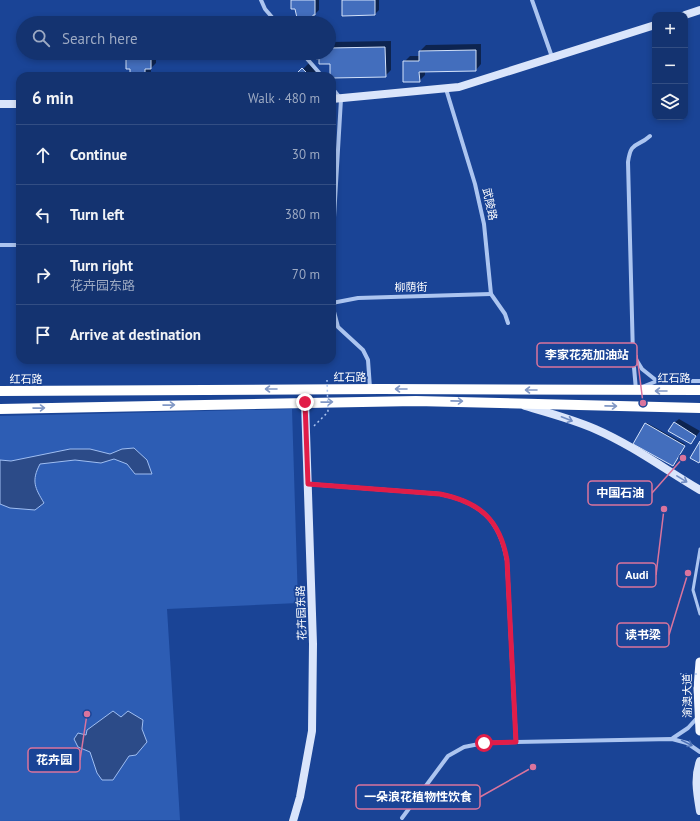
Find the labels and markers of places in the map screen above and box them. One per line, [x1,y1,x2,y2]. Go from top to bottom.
callout: 李家花苑加油站 [537,343,637,367]
callout: 中国石油 [588,481,652,505]
callout: Audi [617,563,656,587]
callout: 读书梁 [617,623,669,647]
callout: 花卉园 [28,748,80,772]
callout: 一朵浪花植物性饮食 [356,785,480,809]

